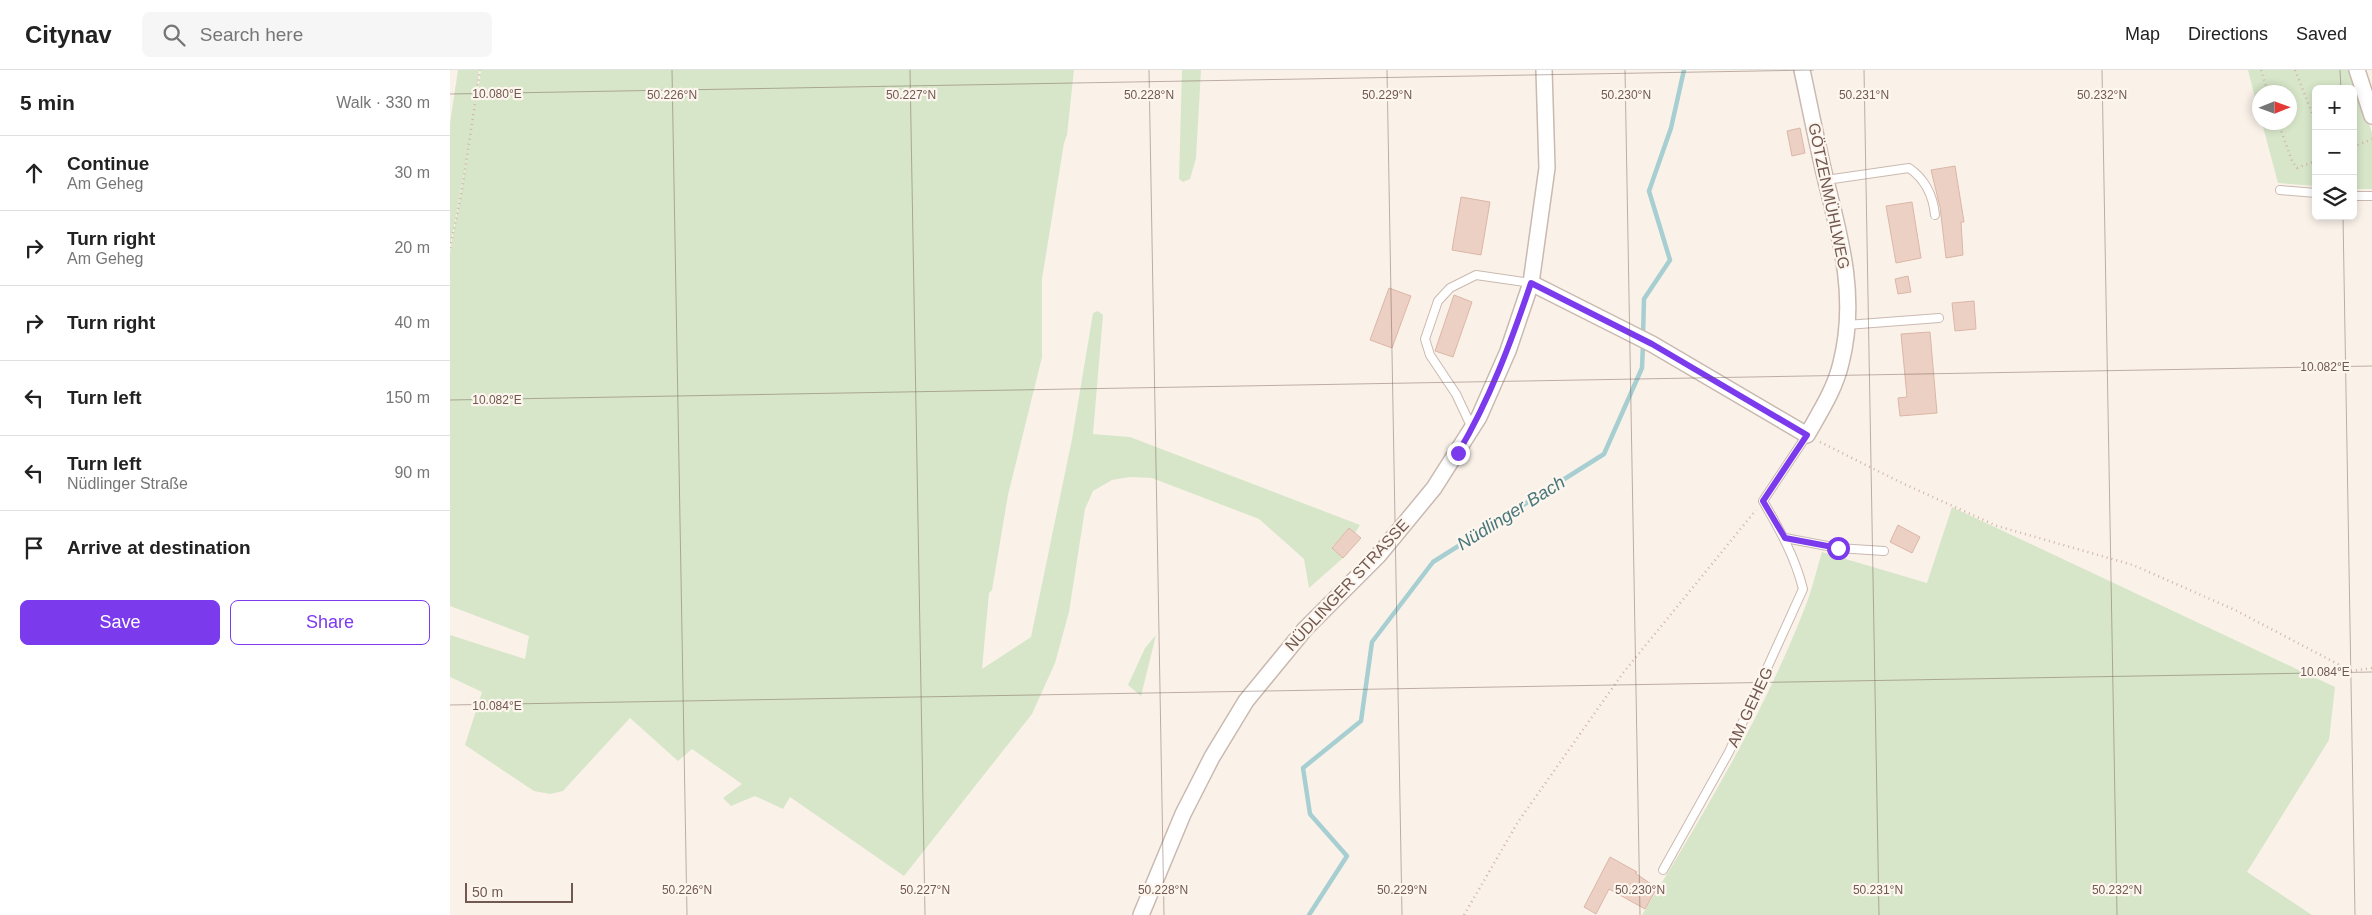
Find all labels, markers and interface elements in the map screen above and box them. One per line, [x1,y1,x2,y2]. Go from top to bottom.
search box [142,12,492,57]
text: Citynav [25,21,112,48]
icon: search [160,21,188,49]
text: Search here [200,24,303,45]
text: Map [2125,24,2160,44]
text: Directions [2188,24,2268,44]
text: Saved [2296,24,2347,44]
north arrow [2252,85,2297,130]
map controls [2312,85,2357,220]
button: + [2312,85,2357,130]
text: 10.080°E [472,87,522,101]
text: 50.226°N [647,88,697,102]
text: 50.227°N [886,88,936,102]
text: 50.228°N [1124,88,1174,102]
text: 50.229°N [1362,88,1412,102]
text: 50.230°N [1601,88,1651,102]
text: 50.231°N [1839,88,1889,102]
text: 50.232°N [2077,88,2127,102]
text: 5 min [20,91,75,114]
text: Walk · 330 m [336,94,430,111]
street label: GÖTZENMÜHLWEG [1805,121,1853,271]
button: − [2312,130,2357,175]
text: Continue [67,153,149,174]
icon: ahead [20,159,48,187]
text: 30 m [394,164,430,181]
text: Am Geheg [67,175,143,192]
button: layers [2312,175,2357,220]
text: Turn right [67,228,155,249]
icon: right [20,234,48,262]
text: 20 m [394,239,430,256]
text: Am Geheg [67,250,143,267]
icon: right [20,309,48,337]
text: Turn right [67,312,155,333]
text: 40 m [394,314,430,331]
text: 10.082°E [2300,360,2350,374]
icon: left [20,384,48,412]
text: Turn left [67,387,142,408]
text: 150 m [386,389,430,406]
text: 10.082°E [472,393,522,407]
route end [1447,442,1470,465]
text: Turn left [67,453,142,474]
icon: left [20,459,48,487]
text: 90 m [394,464,430,481]
water label: Nüdlinger Bach [1454,472,1568,554]
text: Nüdlinger Straße [67,475,188,492]
street label: NÜDLINGER STRASSE [1282,516,1412,654]
icon: arrive [20,534,48,562]
text: Arrive at destination [67,537,251,558]
route start [1827,537,1850,560]
button: Save [20,600,220,645]
button: Share [230,600,430,645]
street label: AM GEHEG [1724,664,1776,750]
text: 10.084°E [2300,665,2350,679]
text: 10.084°E [472,699,522,713]
scale bar [465,880,572,903]
text: 50.226°N [662,883,712,897]
text: 50.227°N [900,883,950,897]
text: 50.228°N [1138,883,1188,897]
text: 50.229°N [1377,883,1427,897]
text: 50.230°N [1615,883,1665,897]
text: 50.231°N [1853,883,1903,897]
text: 50.232°N [2092,883,2142,897]
text: 50 m [472,884,503,900]

